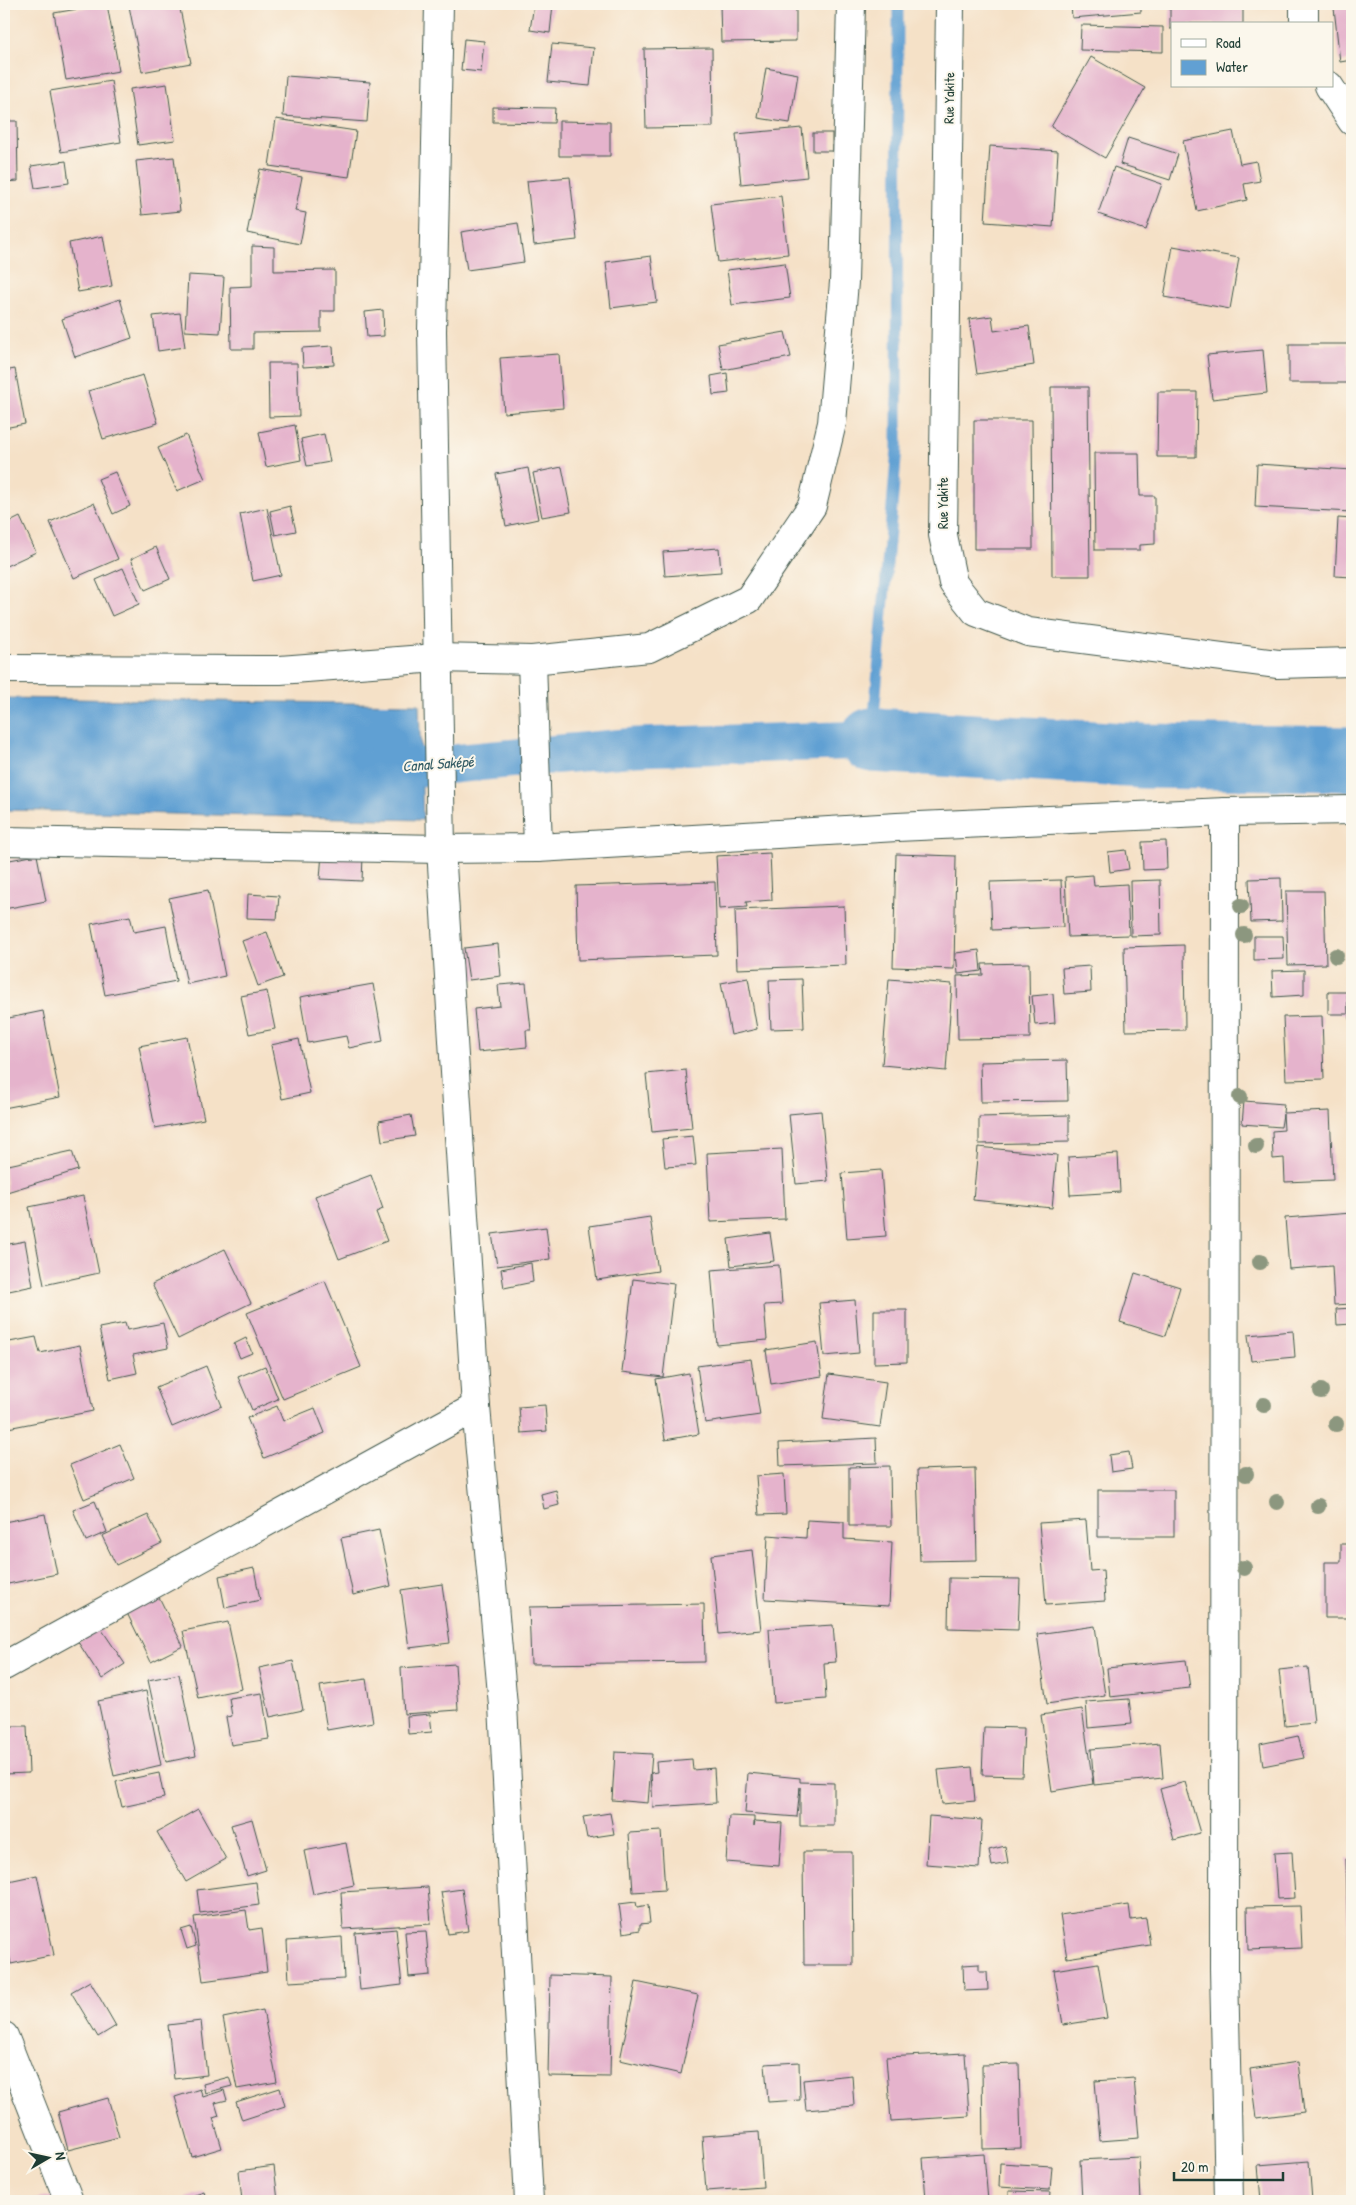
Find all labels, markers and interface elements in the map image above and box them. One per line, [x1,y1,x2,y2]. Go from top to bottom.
legend [1171,22,1334,88]
text: Road [1216,32,1241,53]
text: Water [1216,56,1248,77]
street label: Rue Yakite [939,72,958,124]
street label: Rue Yakite [933,477,952,529]
water label: Canal Saképé [402,750,475,776]
north arrow [22,2132,72,2182]
scale bar [1174,2150,1282,2182]
text: N [51,2151,71,2162]
text: 20 m [1181,2156,1208,2177]

